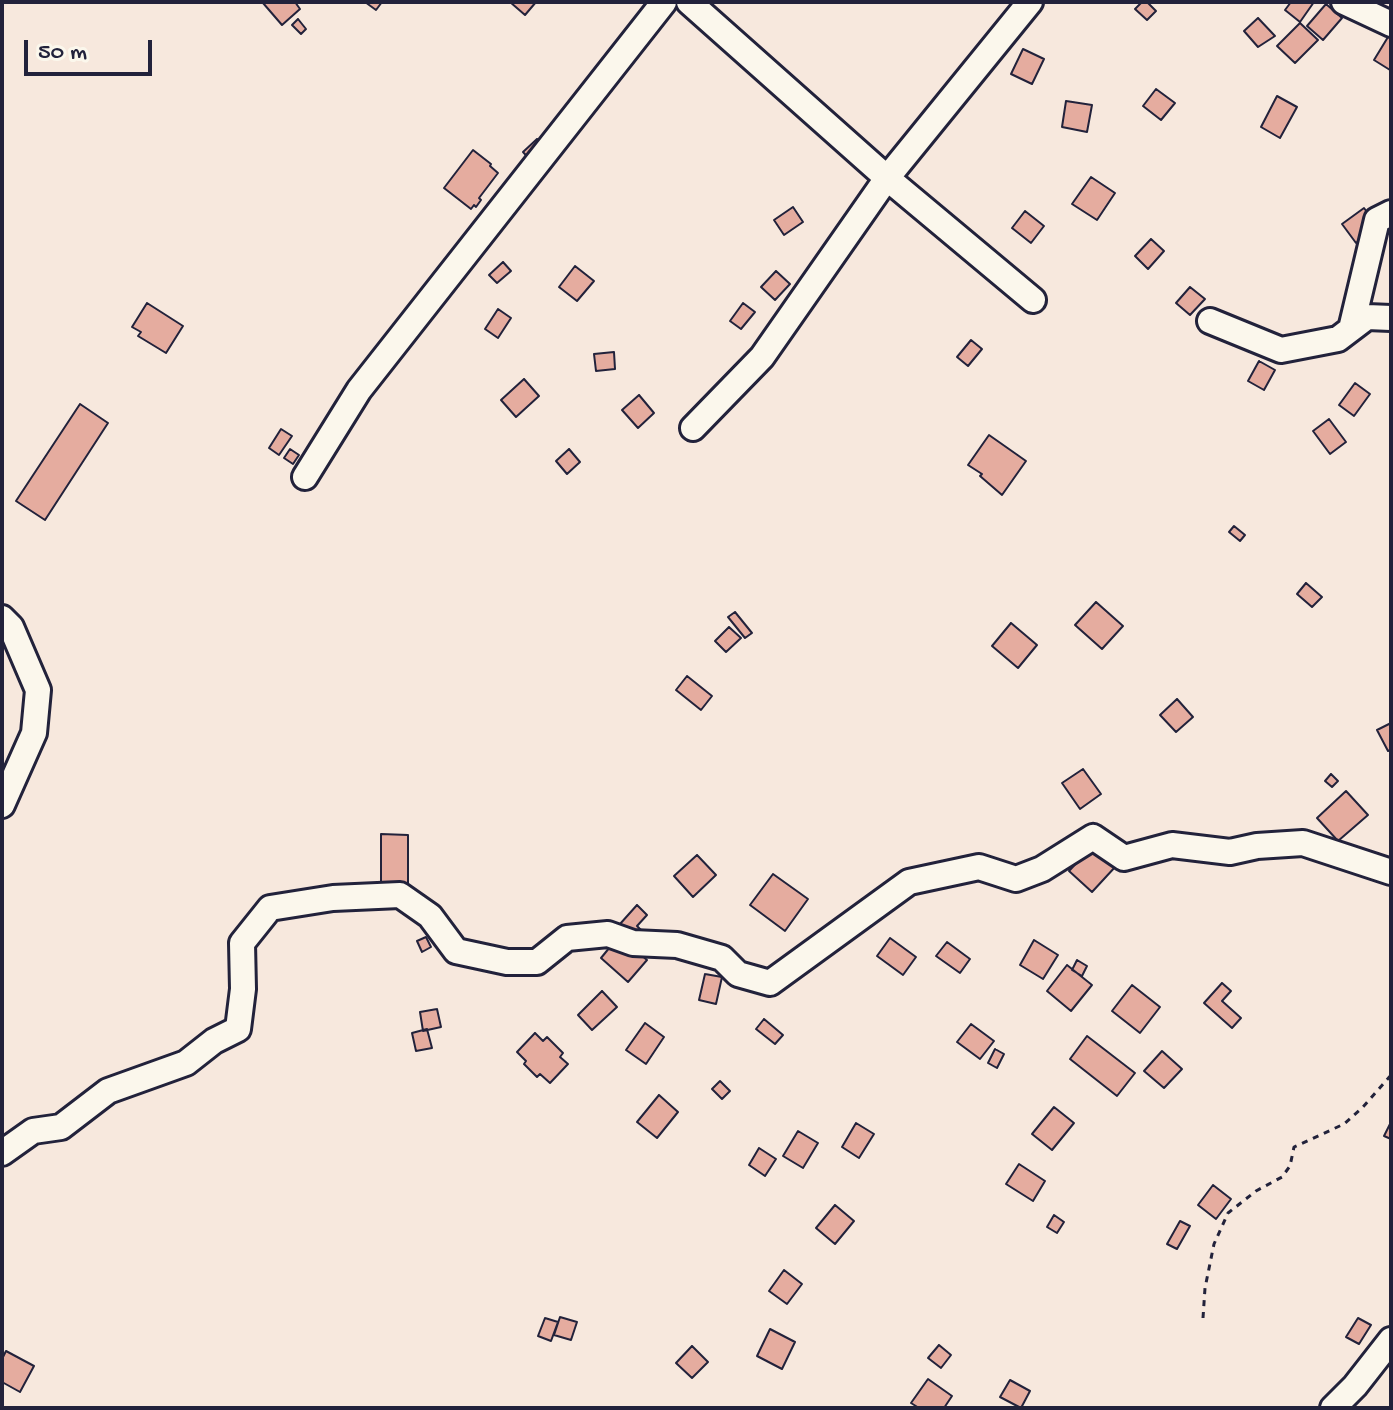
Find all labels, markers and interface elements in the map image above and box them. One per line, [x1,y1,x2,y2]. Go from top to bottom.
scale bar [28,24,156,74]
text: 50 m [38,39,87,68]

